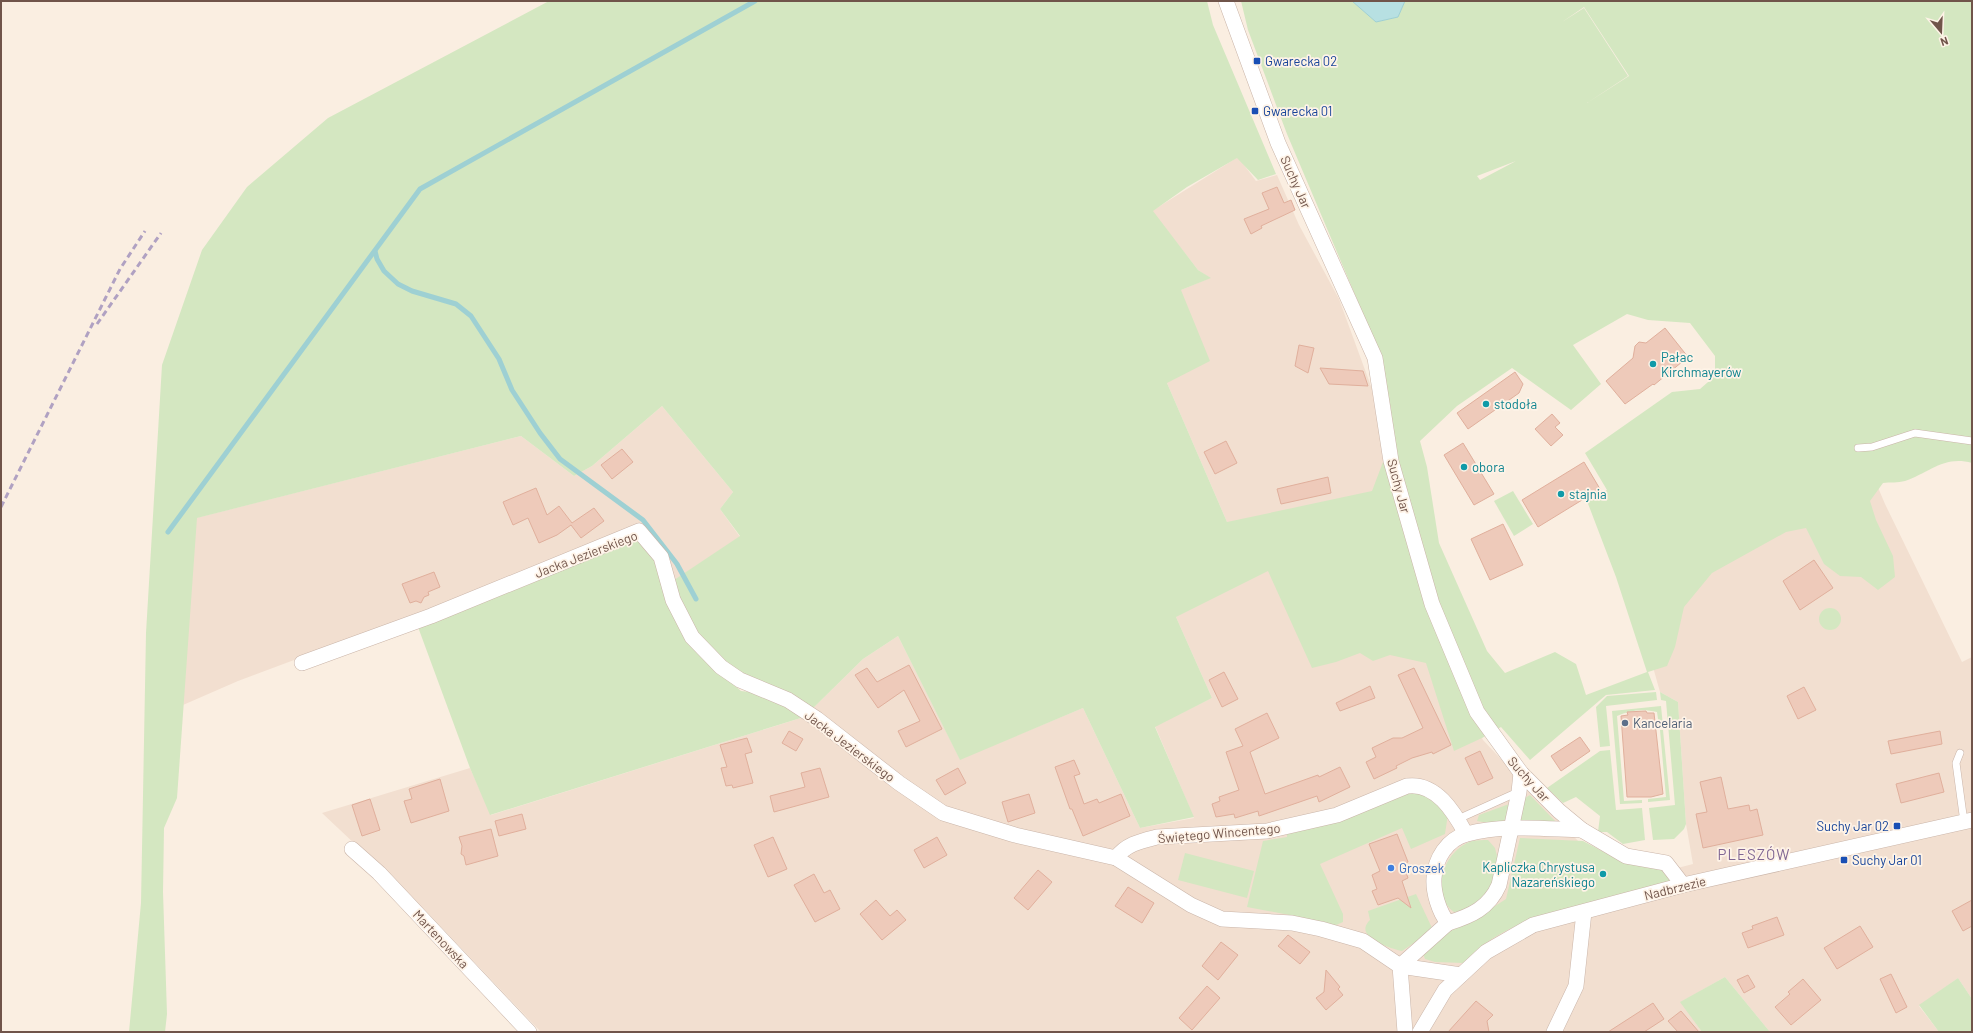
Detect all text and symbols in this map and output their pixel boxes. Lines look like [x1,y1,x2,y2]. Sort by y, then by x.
north arrow [1921,12,1961,52]
text: N [1939,35,1950,49]
place label: Gwarecka 02 [1265,53,1337,69]
marker: Gwarecka 02 [1252,56,1262,66]
place label: Gwarecka 01 [1263,103,1332,119]
marker: Gwarecka 01 [1250,106,1260,116]
street label: Suchy Jar [1277,153,1315,211]
place label: Pałac Kirchmayerów [1661,349,1741,380]
marker: Pałac Kirchmayerów [1648,359,1658,369]
place label: stodoła [1494,396,1537,412]
marker: stodoła [1481,399,1491,409]
street label: Suchy Jar [1384,457,1414,515]
place label: obora [1472,459,1505,475]
marker: obora [1459,462,1469,472]
place label: stajnia [1569,486,1607,502]
marker: stajnia [1556,489,1566,499]
street label: Jacka Jezierskiego [532,527,640,581]
street label: Jacka Jezierskiego [802,707,898,785]
place label: Kancelaria [1633,715,1692,731]
marker: Kancelaria [1620,718,1630,728]
street label: Suchy Jar [1504,753,1554,805]
place label: Suchy Jar 02 [1816,818,1889,834]
street label: Świętego Wincentego [1157,820,1281,846]
marker: Suchy Jar 02 [1892,821,1902,831]
district label: PLESZÓW [1718,845,1790,863]
place label: Suchy Jar 01 [1852,852,1922,868]
marker: Suchy Jar 01 [1839,855,1849,865]
place label: Kapliczka Chrystusa Nazareńskiego [1482,859,1595,890]
place label: Groszek [1399,860,1445,876]
marker: Groszek [1386,863,1396,873]
marker: Kapliczka Chrystusa Nazareńskiego [1598,869,1608,879]
street label: Nadbrzezie [1642,873,1708,903]
street label: Martenowska [410,906,472,972]

